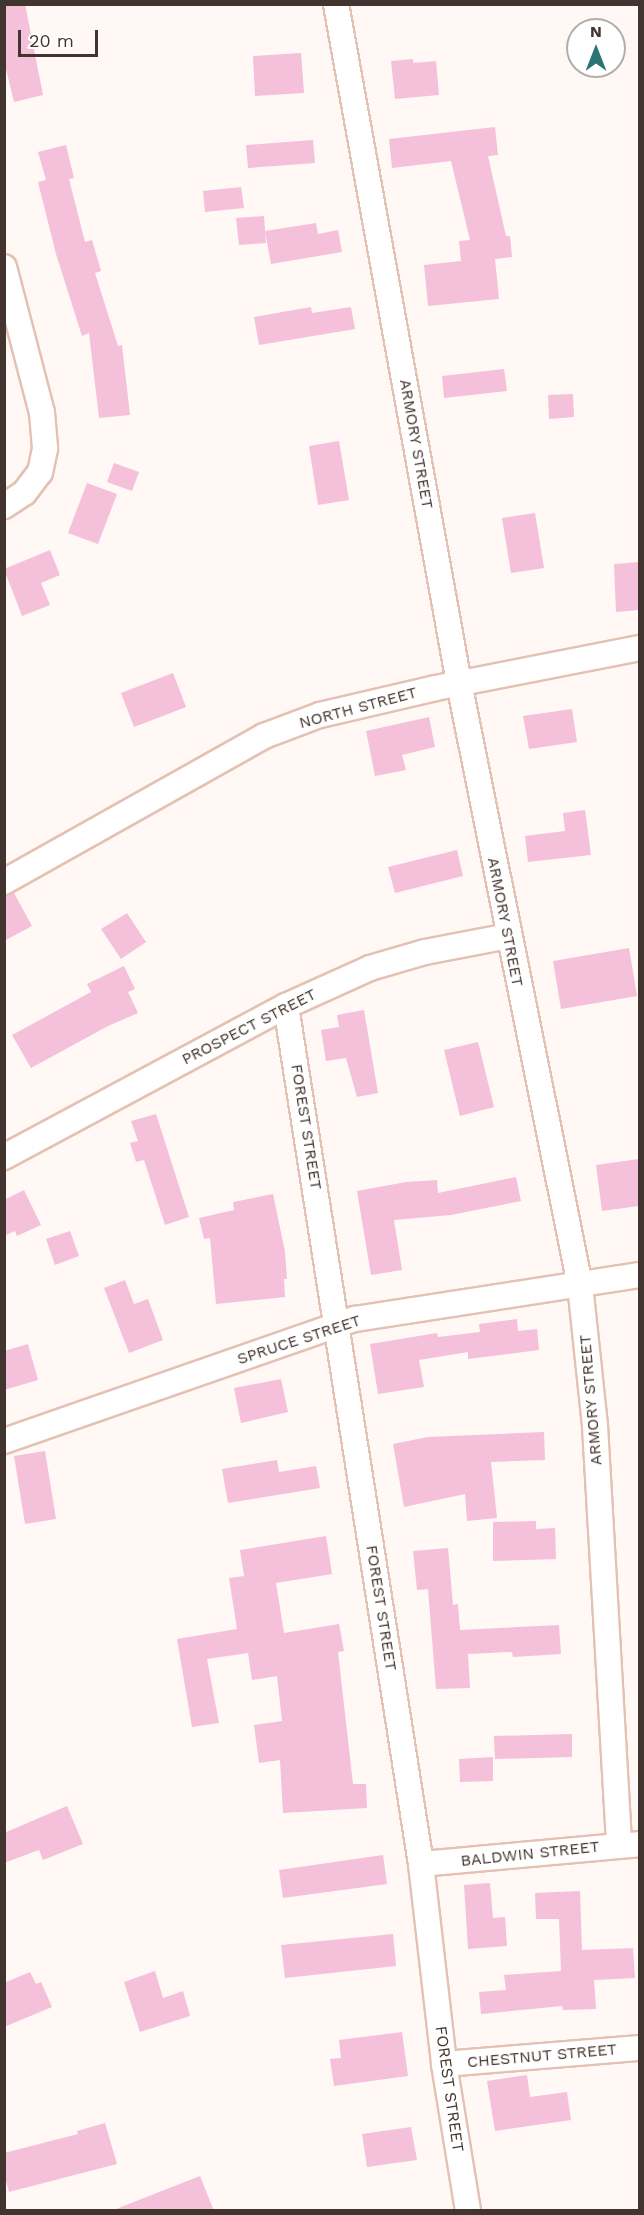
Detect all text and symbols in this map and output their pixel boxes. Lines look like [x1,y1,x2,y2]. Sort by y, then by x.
scale bar [21,18,100,56]
north arrow [566,18,626,78]
text: N [590,22,602,41]
text: 20 m [29,30,74,51]
street label: ARMORY STREET [395,377,437,511]
street label: NORTH STREET [297,683,419,733]
street label: ARMORY STREET [483,855,527,989]
street label: PROSPECT STREET [178,985,320,1069]
street label: FOREST STREET [287,1063,325,1191]
street label: SPRUCE STREET [235,1311,363,1369]
street label: ARMORY STREET [576,1333,606,1467]
street label: FOREST STREET [362,1544,400,1672]
street label: BALDWIN STREET [460,1837,600,1871]
street label: FOREST STREET [431,2025,467,2153]
street label: CHESTNUT STREET [466,2040,618,2072]

